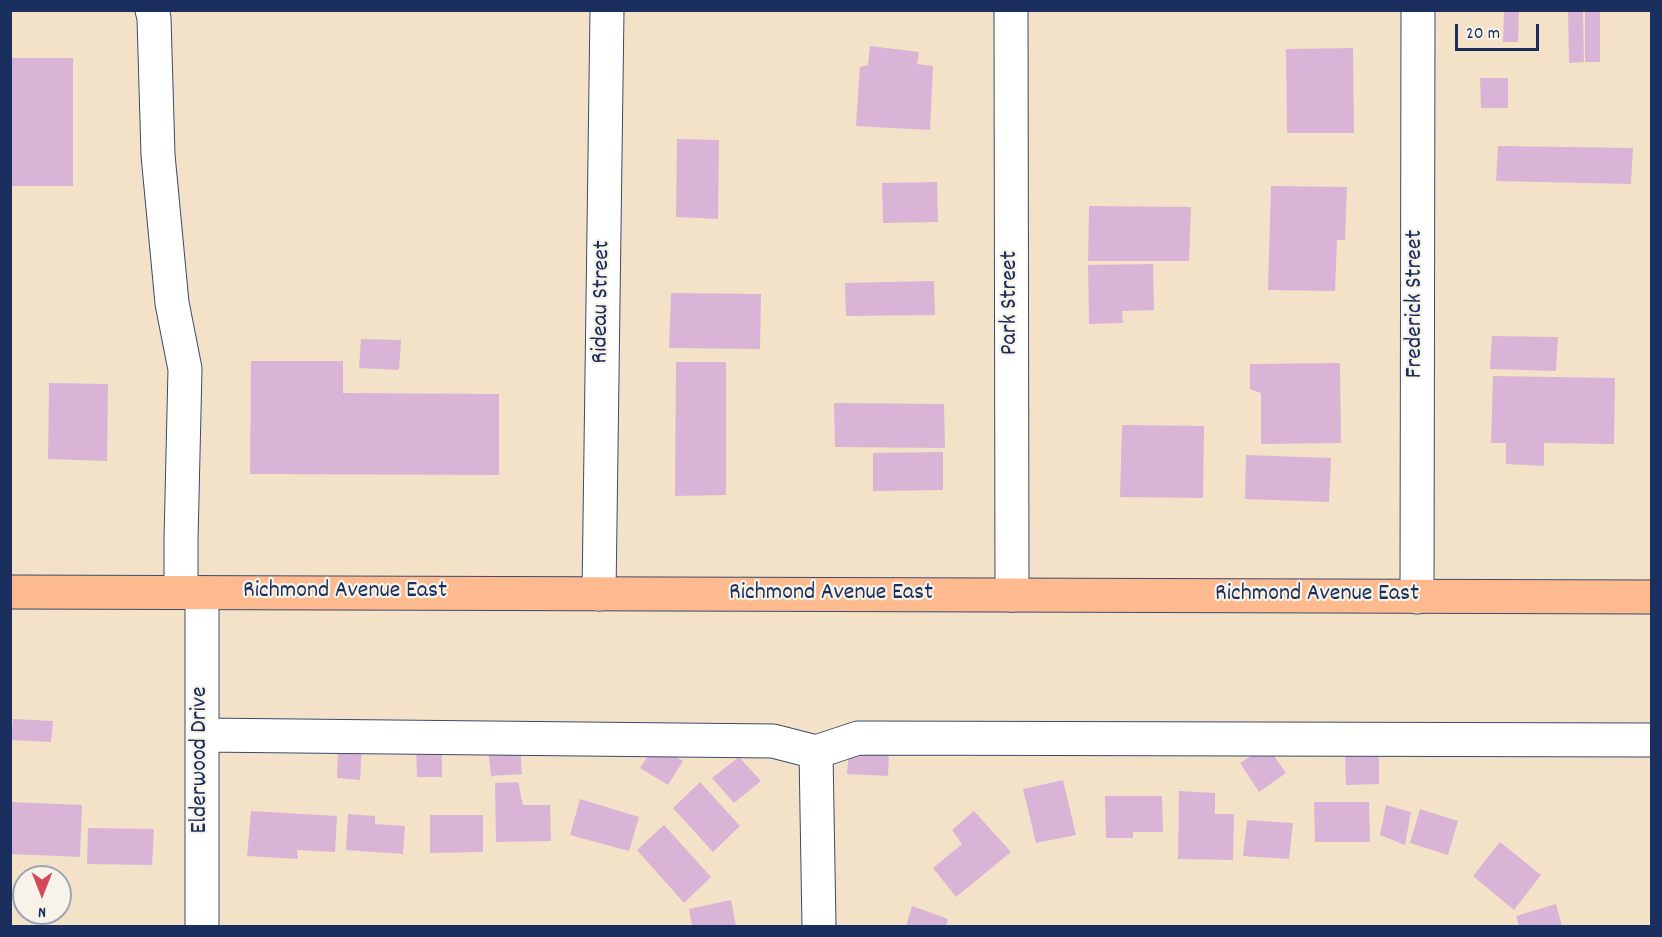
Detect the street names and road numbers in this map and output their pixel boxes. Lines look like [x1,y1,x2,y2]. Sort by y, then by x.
street label: Frederick Street [1403,230,1431,378]
street label: Rideau Street [588,240,618,364]
street label: Park Street [998,251,1026,355]
street label: Richmond Avenue East [243,579,447,607]
street label: Richmond Avenue East [729,581,933,609]
street label: Richmond Avenue East [1215,582,1419,610]
street label: Elderwood Drive [188,686,216,834]

